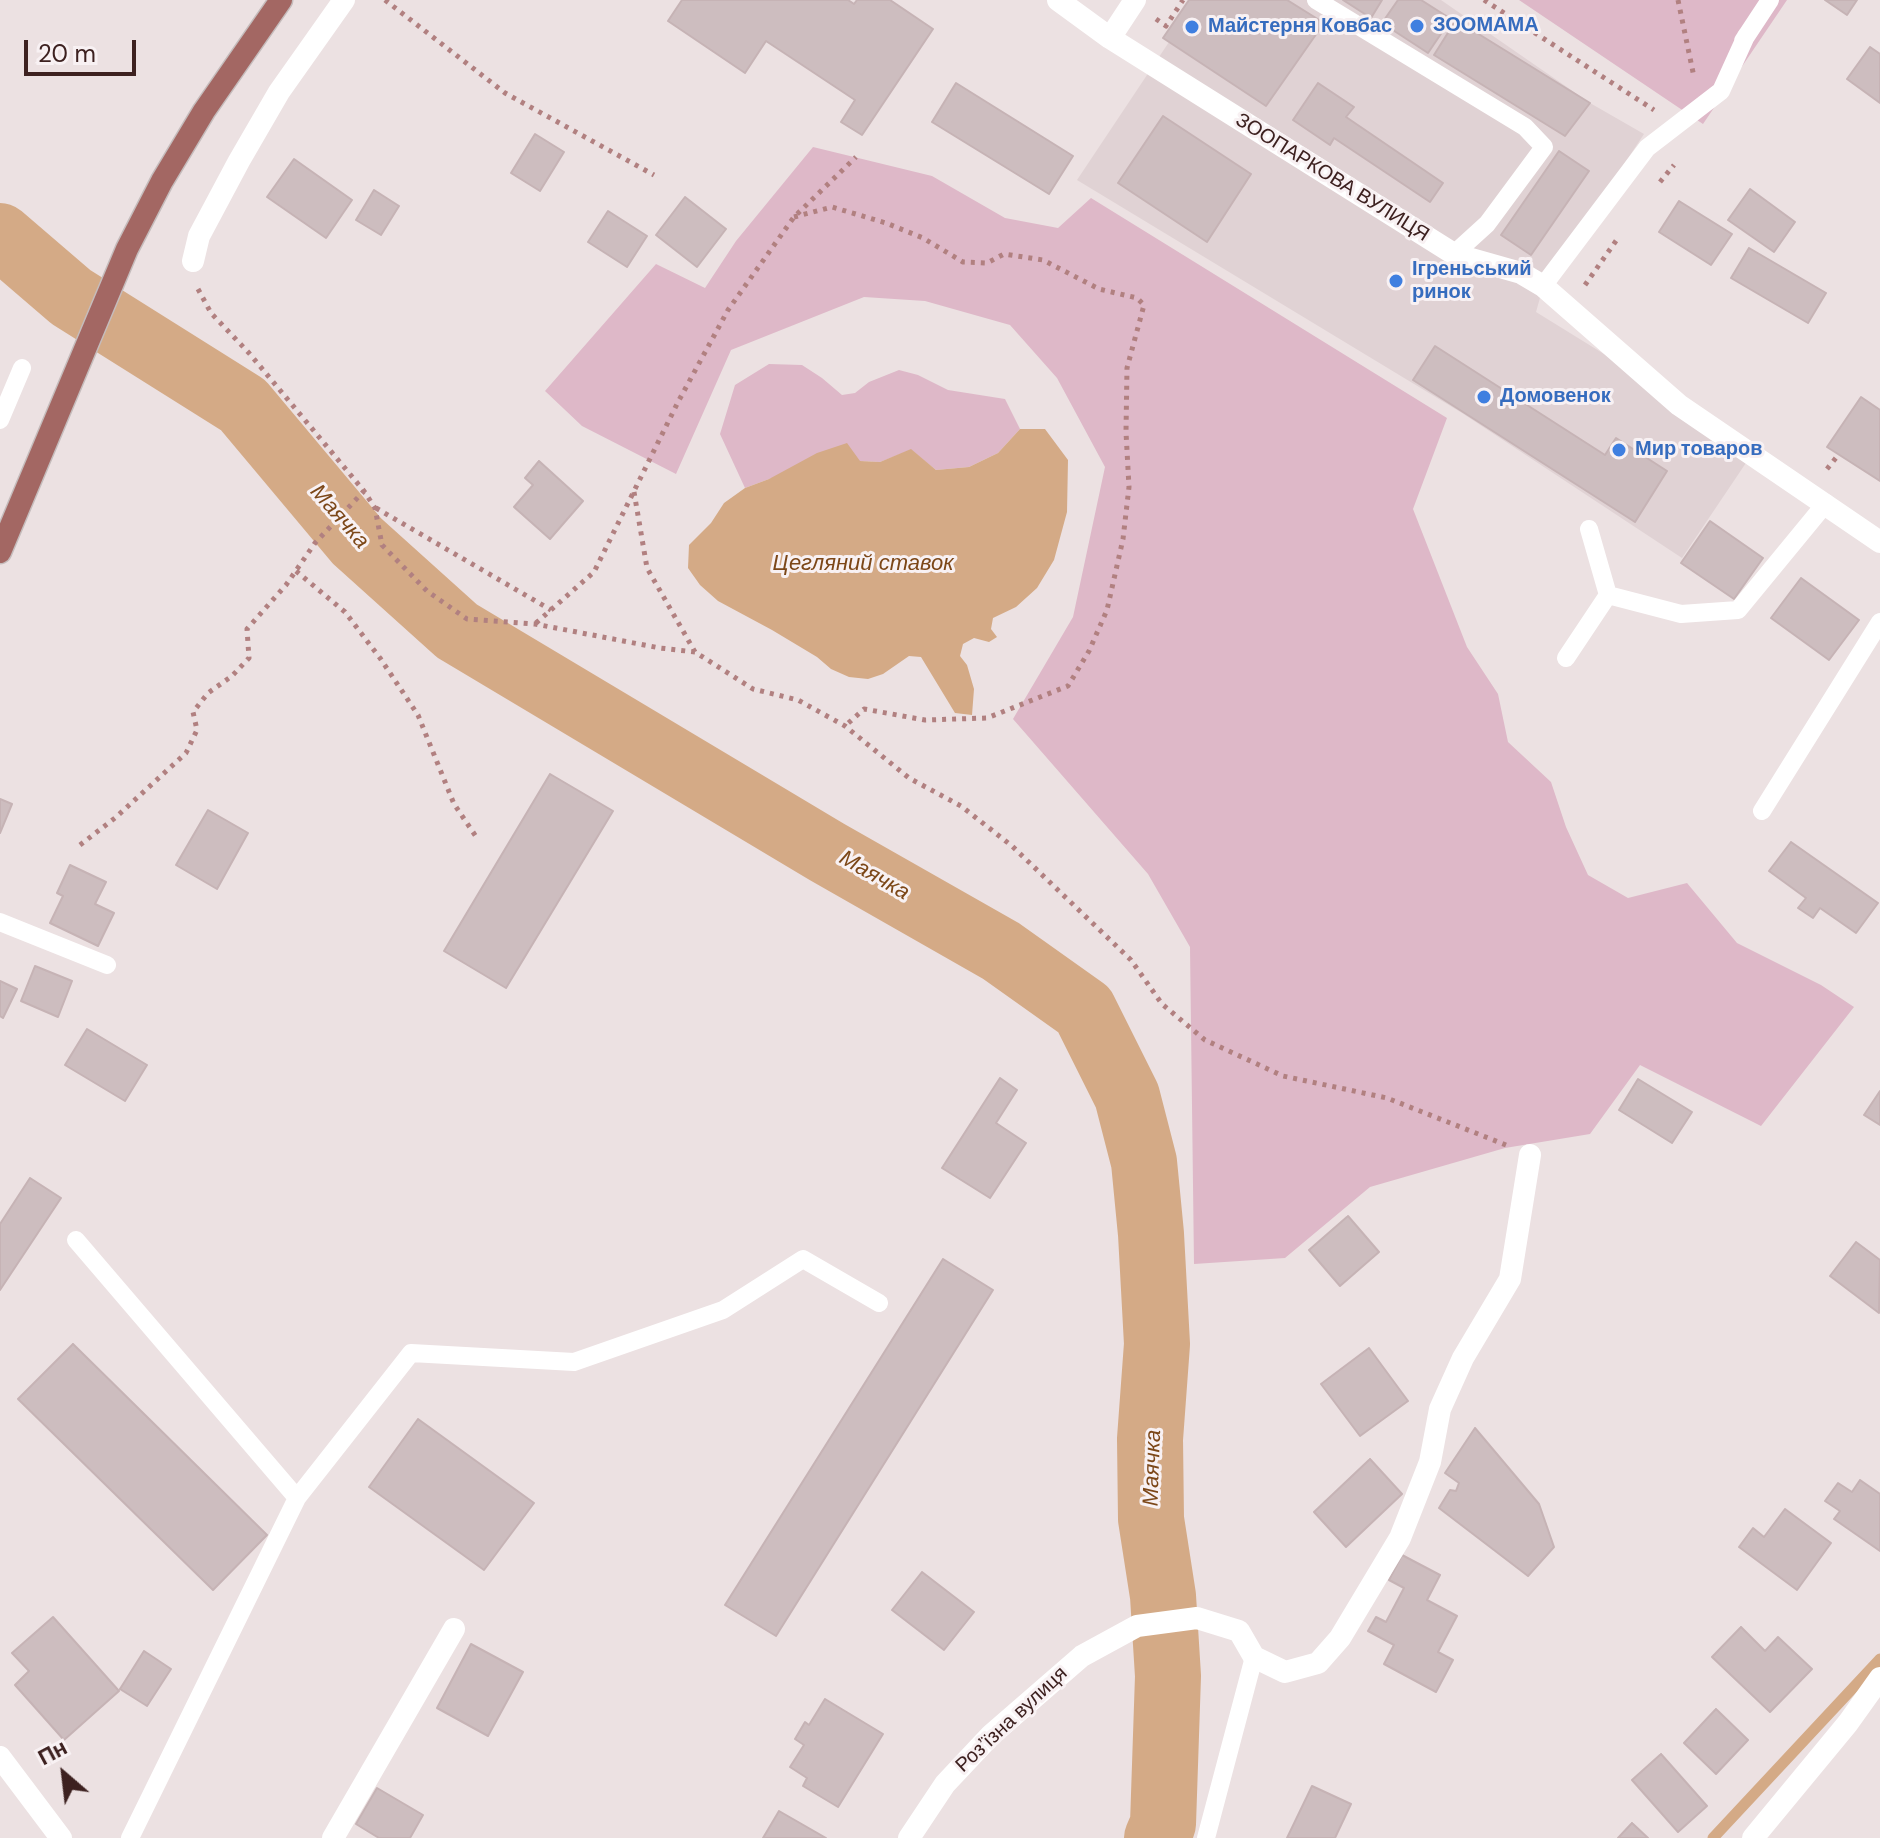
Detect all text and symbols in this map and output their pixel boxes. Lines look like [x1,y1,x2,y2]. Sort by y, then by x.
place label: ЗООМАМА [1433,14,1539,38]
place label: Майстерня Ковбас [1208,15,1392,39]
marker: ЗООМАМА [1408,17,1426,35]
marker: Майстерня Ковбас [1183,18,1201,36]
scale bar [28,24,140,74]
text: 20 m [38,38,96,69]
street label: ЗООПАРКОВА ВУЛИЦЯ [1231,109,1433,247]
place label: Ігреньський ринок [1412,258,1532,305]
marker: Ігреньський ринок [1387,272,1405,290]
place label: Домовенок [1500,385,1611,409]
marker: Домовенок [1475,388,1493,406]
place label: Мир товаров [1635,438,1763,462]
marker: Мир товаров [1610,441,1628,459]
water label: Маячка [304,479,374,555]
water label: Цегляний ставок [772,551,954,577]
water label: Маячка [834,845,914,907]
water label: Маячка [1138,1429,1168,1507]
street label: Розʼїзна вулиця [951,1662,1073,1778]
text: Пн [33,1733,72,1772]
north arrow [24,1734,104,1814]

